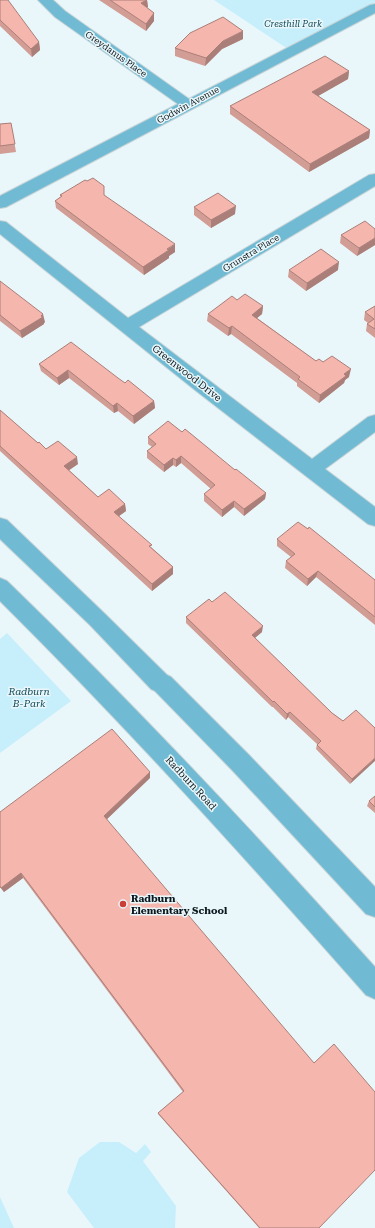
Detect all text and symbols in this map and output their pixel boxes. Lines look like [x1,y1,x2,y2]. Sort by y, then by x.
park label: Cresthill Park [264,19,322,29]
street label: Greydanus Place [83,29,149,79]
street label: Godwin Avenue [155,84,221,126]
street label: Grunstra Place [221,232,281,274]
street label: Greenwood Drive [150,343,224,404]
park label: Radburn B-Park [7,686,50,709]
street label: Radburn Road [163,754,219,812]
place label: Radburn Elementary School [131,893,228,916]
marker: Radburn Elementary School [118,899,128,909]

